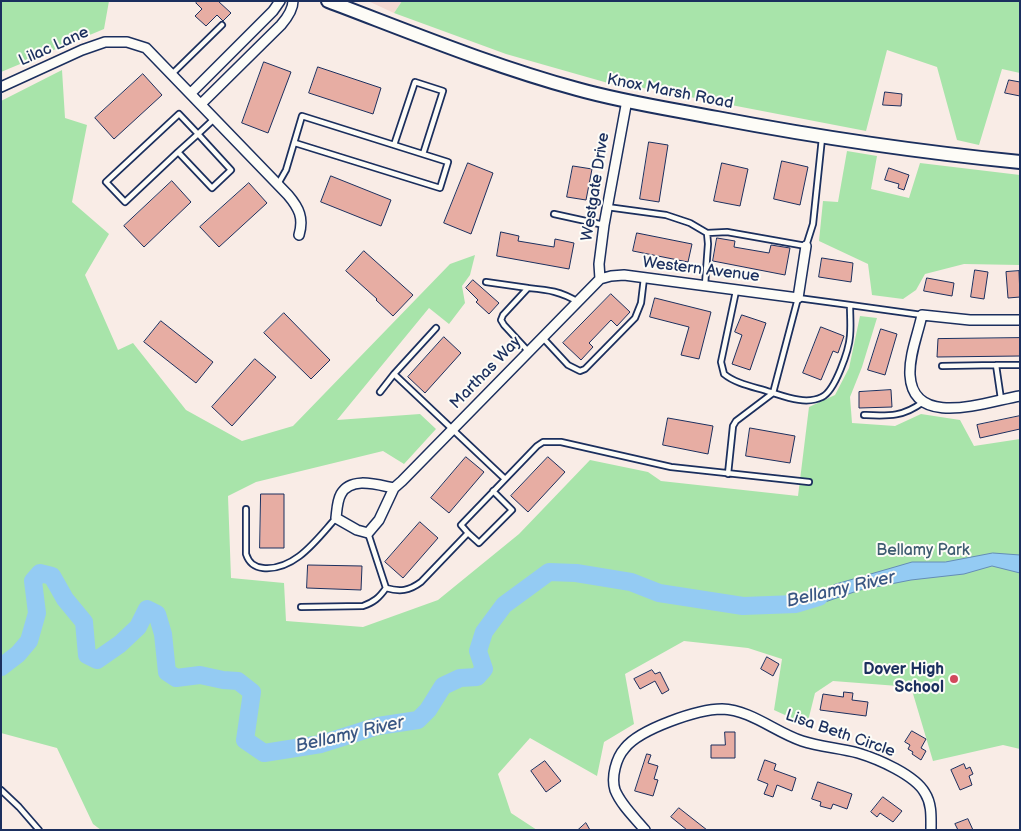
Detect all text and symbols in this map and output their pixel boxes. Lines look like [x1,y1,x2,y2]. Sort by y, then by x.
street label: Lilac Lane [16,23,92,71]
street label: Knox Marsh Road [605,70,735,114]
street label: Westgate Drive [578,131,614,243]
street label: Western Avenue [641,253,761,287]
street label: Marthas Way [447,333,525,413]
park label: Bellamy Park [876,541,970,561]
water label: Bellamy River [785,567,897,613]
place label: Dover High School [863,660,944,698]
marker: Dover High School [948,673,960,685]
street label: Lisa Beth Circle [783,706,897,762]
water label: Bellamy River [294,712,406,758]

